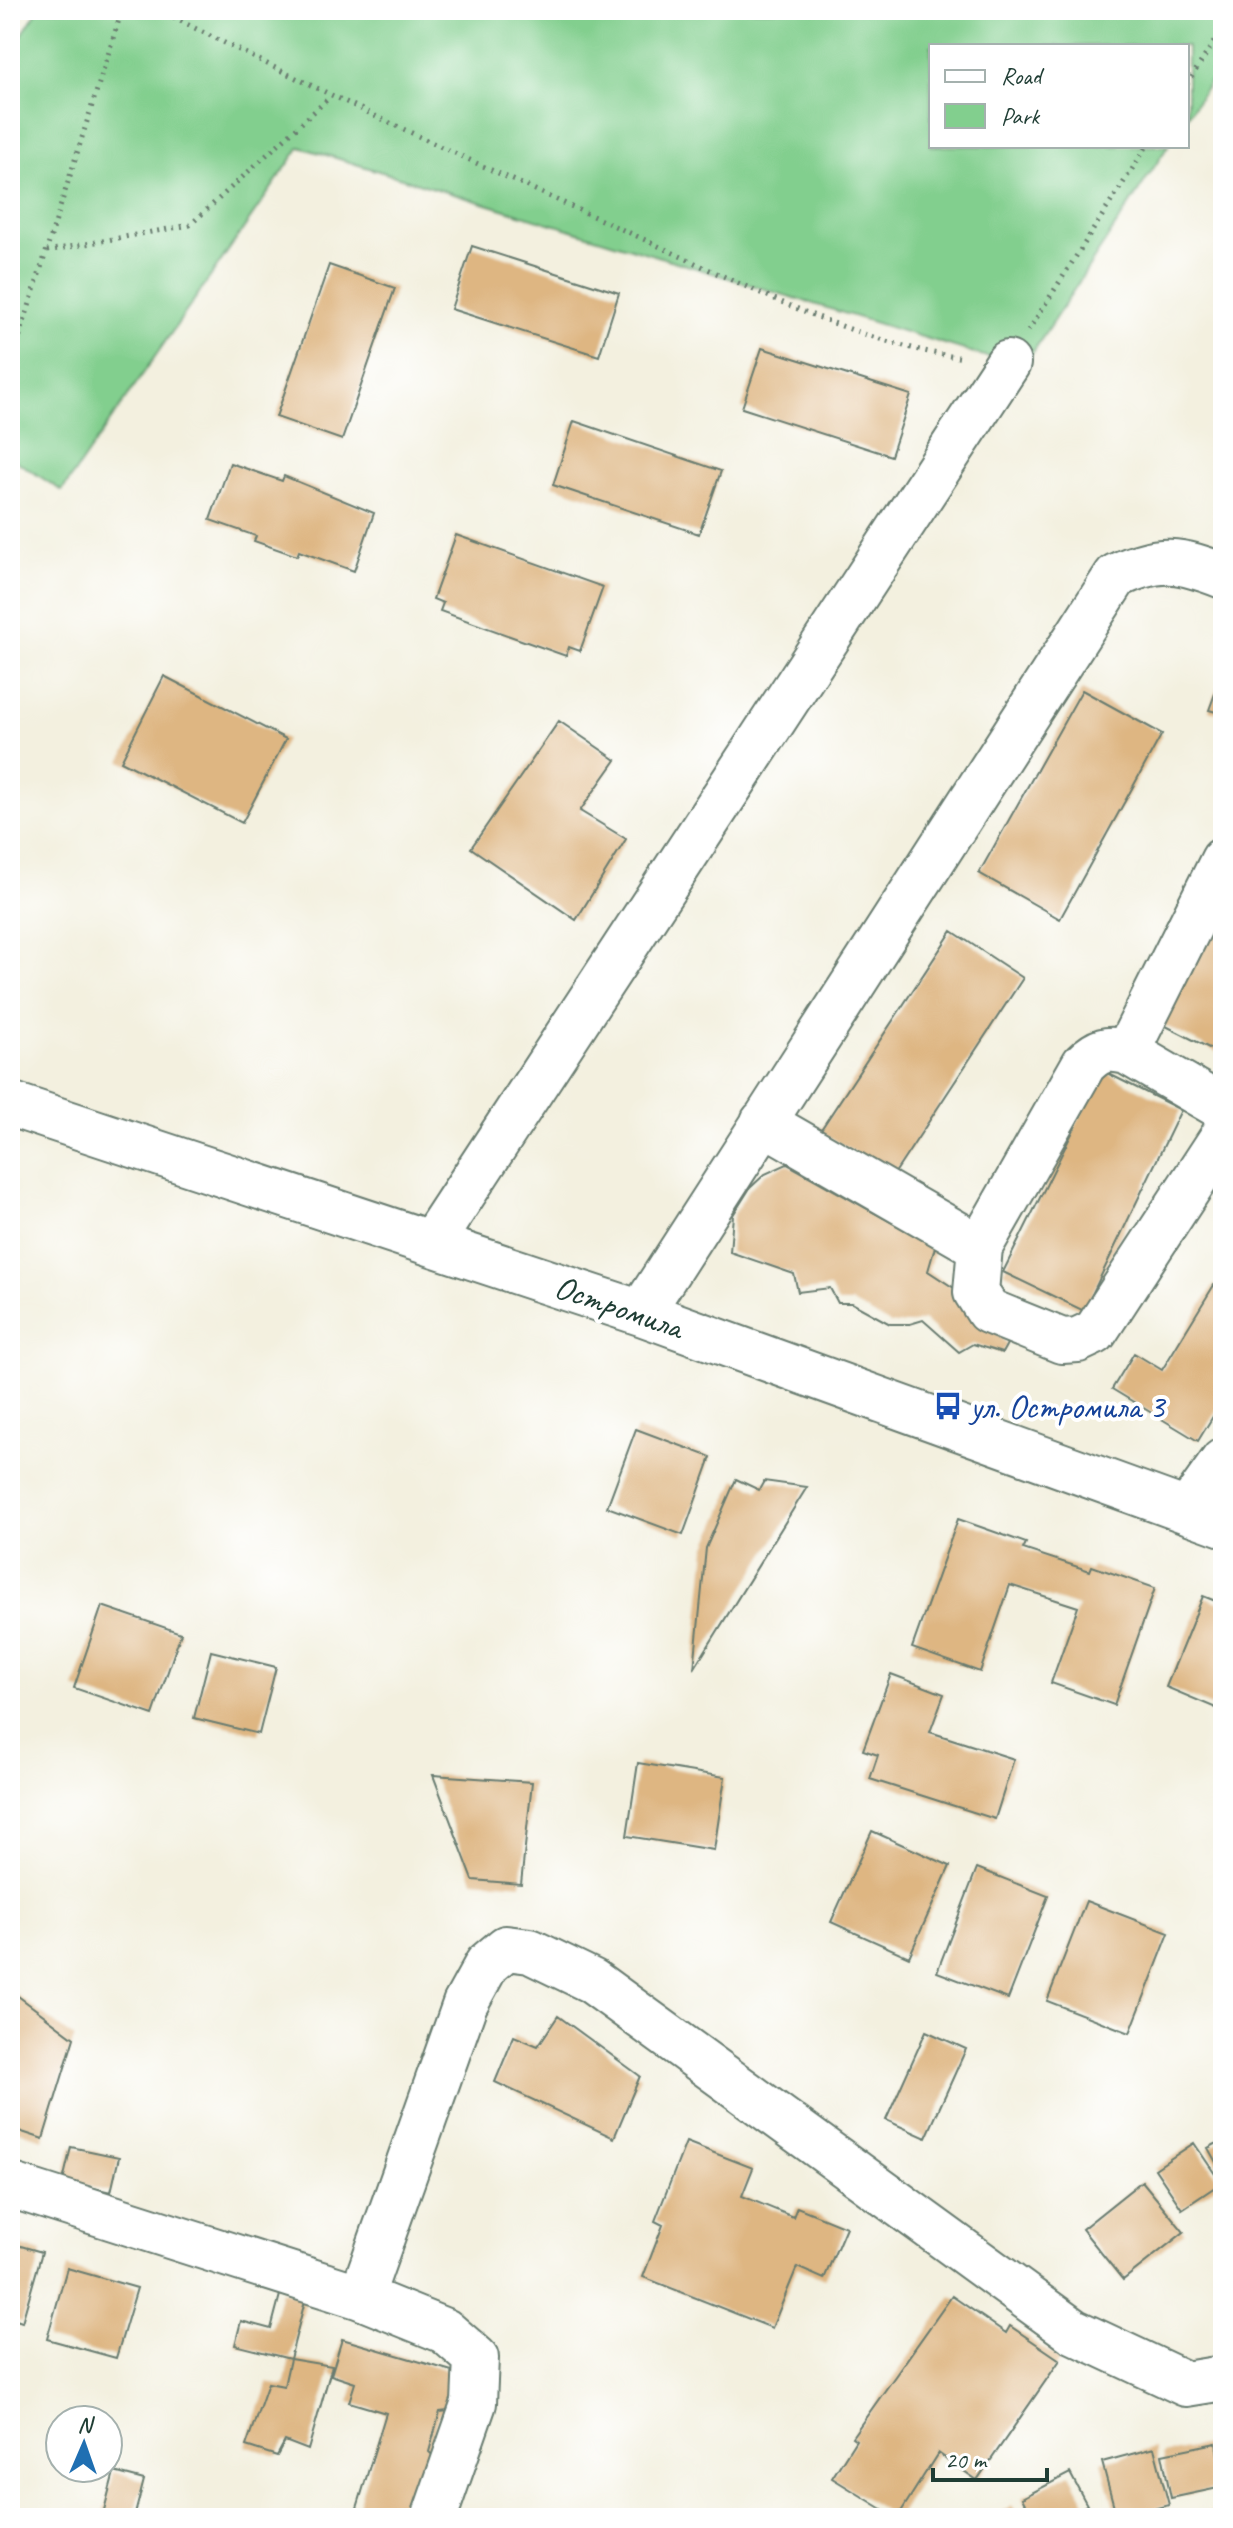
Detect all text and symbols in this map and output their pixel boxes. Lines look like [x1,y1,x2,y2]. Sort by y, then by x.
legend [929,44,1189,148]
text: Road [1001,61,1045,91]
text: Park [1001,101,1041,131]
street label: Остромила [549,1265,691,1349]
place label: ул. Остромила 3 [968,1385,1167,1428]
bus stop icon: ул. Остромила 3 [933,1391,963,1421]
north arrow [44,2404,124,2484]
text: N [77,2411,95,2439]
scale bar [933,2432,1047,2482]
text: 20 m [945,2445,988,2475]

